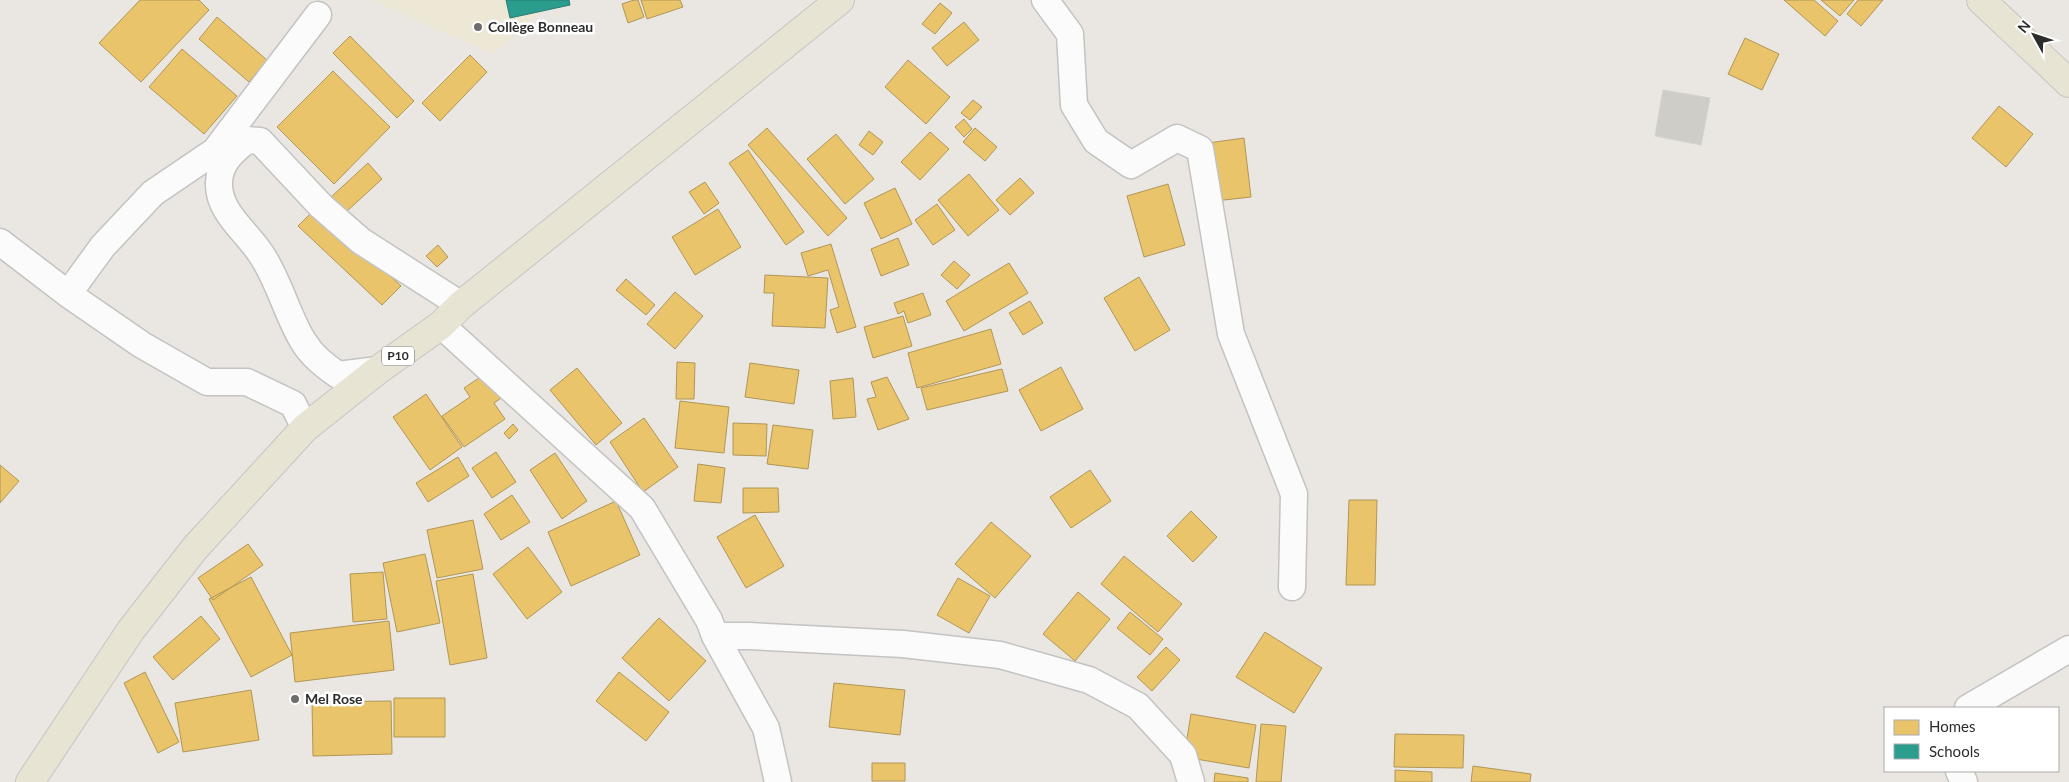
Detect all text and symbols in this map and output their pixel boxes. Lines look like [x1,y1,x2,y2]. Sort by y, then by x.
north arrow [2009,10,2059,60]
text: N [2014,17,2034,36]
place label: Collège Bonneau [488,18,593,35]
marker: Collège Bonneau [472,21,484,33]
road number: P10 [382,346,414,366]
place label: Mel Rose [305,690,363,707]
marker: Mel Rose [289,693,301,705]
legend [1884,707,2059,772]
text: Homes [1929,717,1975,735]
text: Schools [1929,742,1980,760]

